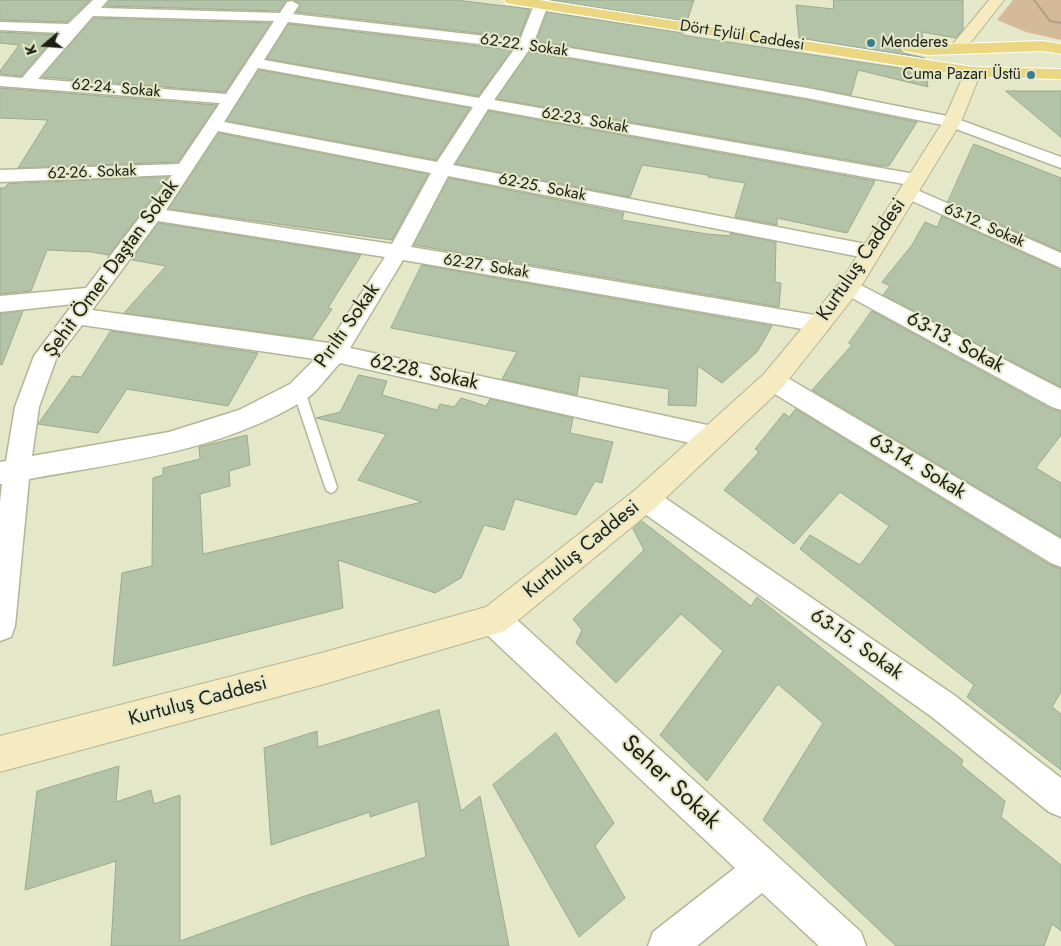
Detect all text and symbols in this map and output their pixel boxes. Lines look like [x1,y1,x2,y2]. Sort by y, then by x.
street label: Dört Eylül Caddesi [678,17,806,55]
north arrow [20,20,70,70]
street label: 62-22. Sokak [479,30,569,62]
place label: Menderes [881,33,948,53]
marker: Menderes [865,37,877,49]
text: K [20,42,42,57]
place label: Cuma Pazarı Üstü [902,65,1021,85]
marker: Cuma Pazarı Üstü [1025,69,1037,81]
street label: 62-24. Sokak [71,76,161,102]
street label: 62-23. Sokak [540,104,630,138]
street label: 62-26. Sokak [47,162,137,184]
street label: 62-25. Sokak [497,170,587,206]
street label: Şehit Ömer Daştan Sokak [40,176,184,362]
street label: Kurtuluş Caddesi [812,194,912,326]
street label: 63-12. Sokak [941,200,1027,252]
street label: 62-27. Sokak [442,251,530,283]
street label: Pırıltı Sokak [310,279,386,373]
street label: 63-13. Sokak [902,307,1008,379]
street label: 62-28. Sokak [368,350,480,396]
street label: 63-14. Sokak [864,429,970,505]
street label: Kurtuluş Caddesi [519,496,645,604]
street label: 63-15. Sokak [805,604,907,686]
street label: Kurtuluş Caddesi [126,672,270,732]
street label: Seher Sokak [615,730,725,836]

